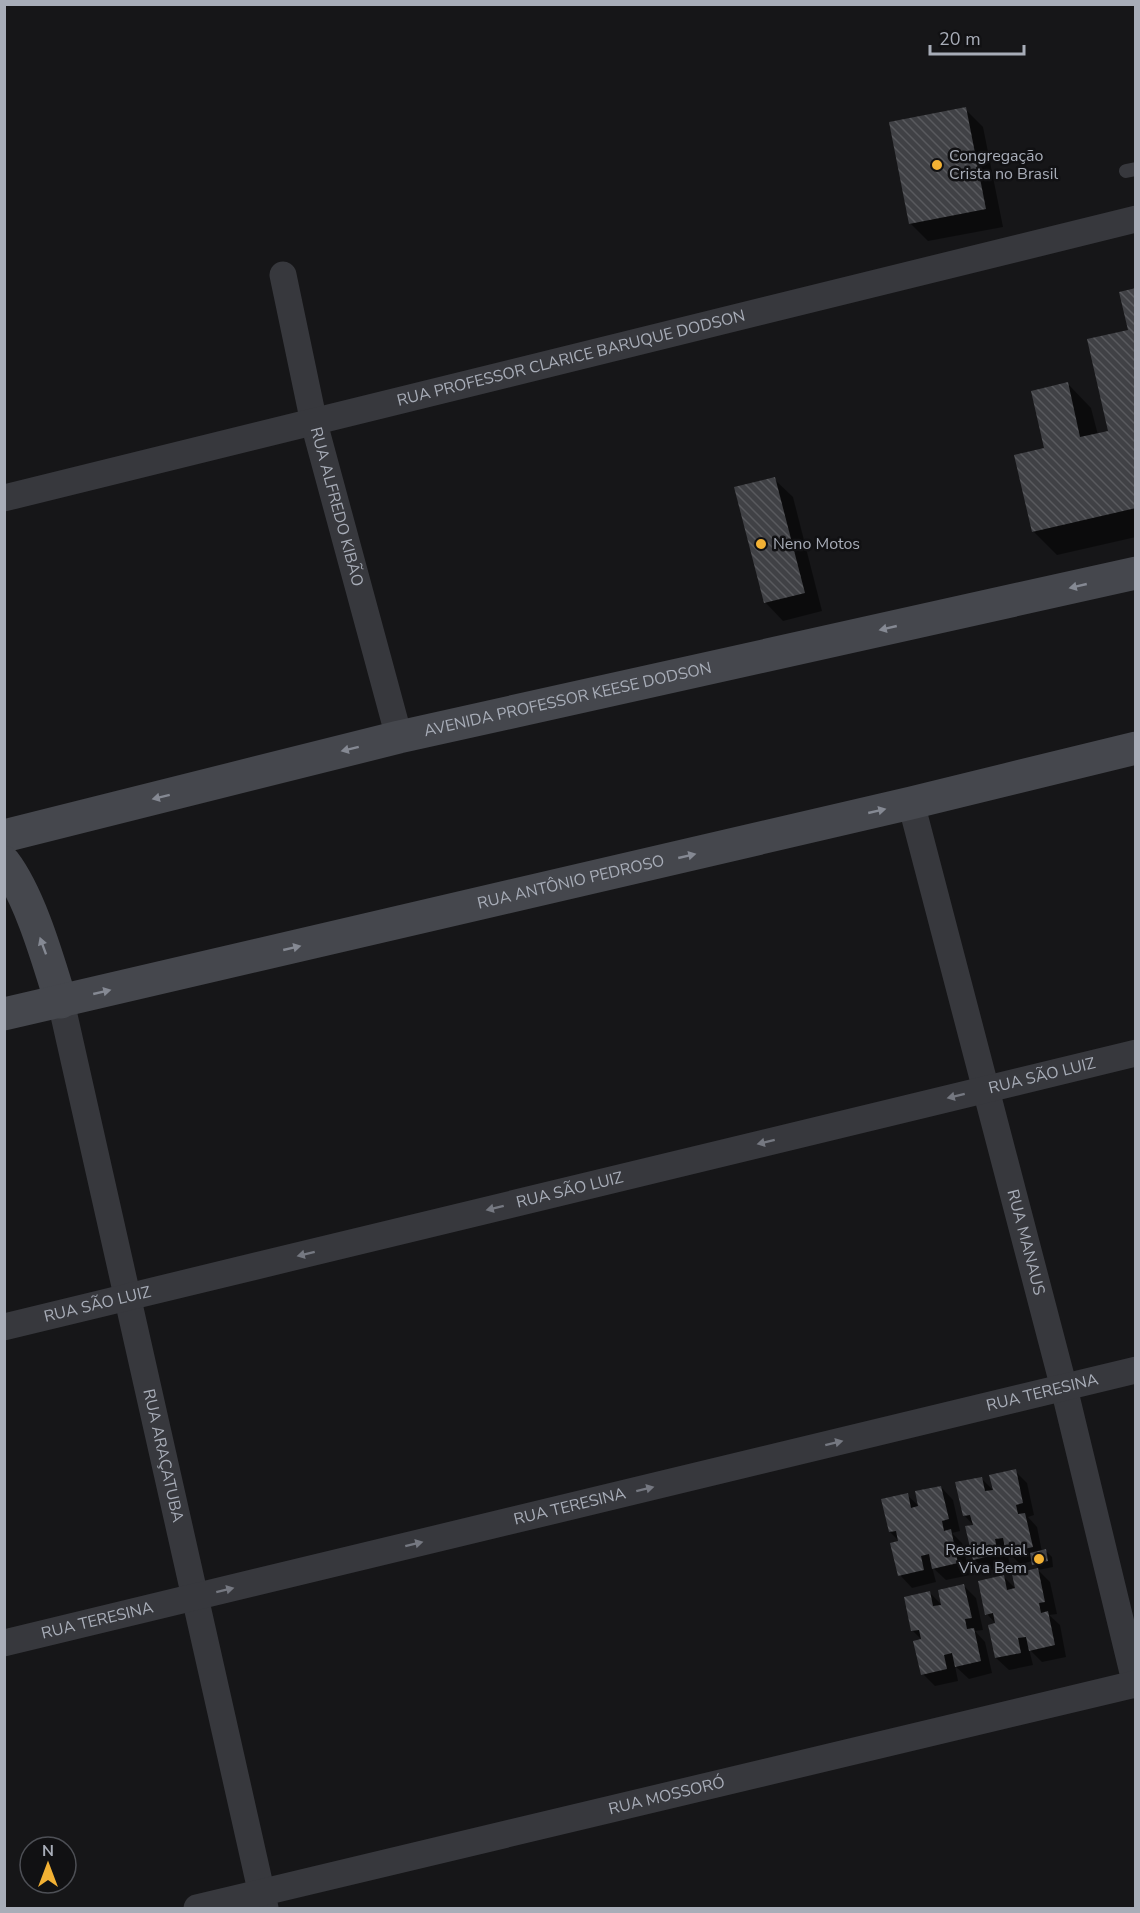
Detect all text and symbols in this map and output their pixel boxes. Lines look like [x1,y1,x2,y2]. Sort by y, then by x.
scale bar [930,18,1024,56]
text: 20 m [939,27,981,51]
place label: Congregação Crista no Brasil [949,145,1058,185]
marker: Congregação Crista no Brasil [930,158,944,172]
street label: RUA PROFESSOR CLARICE BARUQUE DODSON [395,305,747,412]
street label: RUA ALFREDO KIBÃO [305,425,369,589]
place label: Neno Motos [773,533,860,555]
marker: Neno Motos [754,537,768,551]
one-way arrow [1069,581,1088,591]
one-way arrow [878,624,897,633]
street label: AVENIDA PROFESSOR KEESE DODSON [422,657,714,742]
one-way arrow [340,745,359,755]
one-way arrow [151,793,169,802]
one-way arrow [867,806,886,816]
street label: RUA ANTÔNIO PEDROSO [475,850,667,915]
one-way arrow [678,850,696,860]
one-way arrow [37,937,47,955]
one-way arrow [283,942,302,952]
one-way arrow [93,987,112,996]
street label: RUA SÃO LUIZ [986,1052,1098,1099]
one-way arrow [947,1091,965,1101]
one-way arrow [757,1137,776,1147]
street label: RUA SÃO LUIZ [514,1166,626,1214]
street label: RUA MANAUS [1002,1187,1050,1298]
one-way arrow [486,1203,505,1213]
one-way arrow [297,1249,315,1259]
street label: RUA SÃO LUIZ [42,1281,154,1328]
street label: RUA TERESINA [984,1368,1101,1417]
street label: RUA ARAÇATUBA [137,1387,189,1525]
one-way arrow [825,1438,844,1447]
street label: RUA TERESINA [512,1482,628,1531]
one-way arrow [635,1483,654,1493]
one-way arrow [405,1539,423,1549]
place label: Residencial Viva Bem [945,1539,1027,1579]
marker: Residencial Viva Bem [1032,1552,1046,1566]
one-way arrow [215,1584,234,1594]
street label: RUA TERESINA [39,1596,156,1645]
street label: RUA MOSSORÓ [606,1771,727,1820]
north arrow [18,1835,78,1895]
text: N [42,1840,54,1862]

